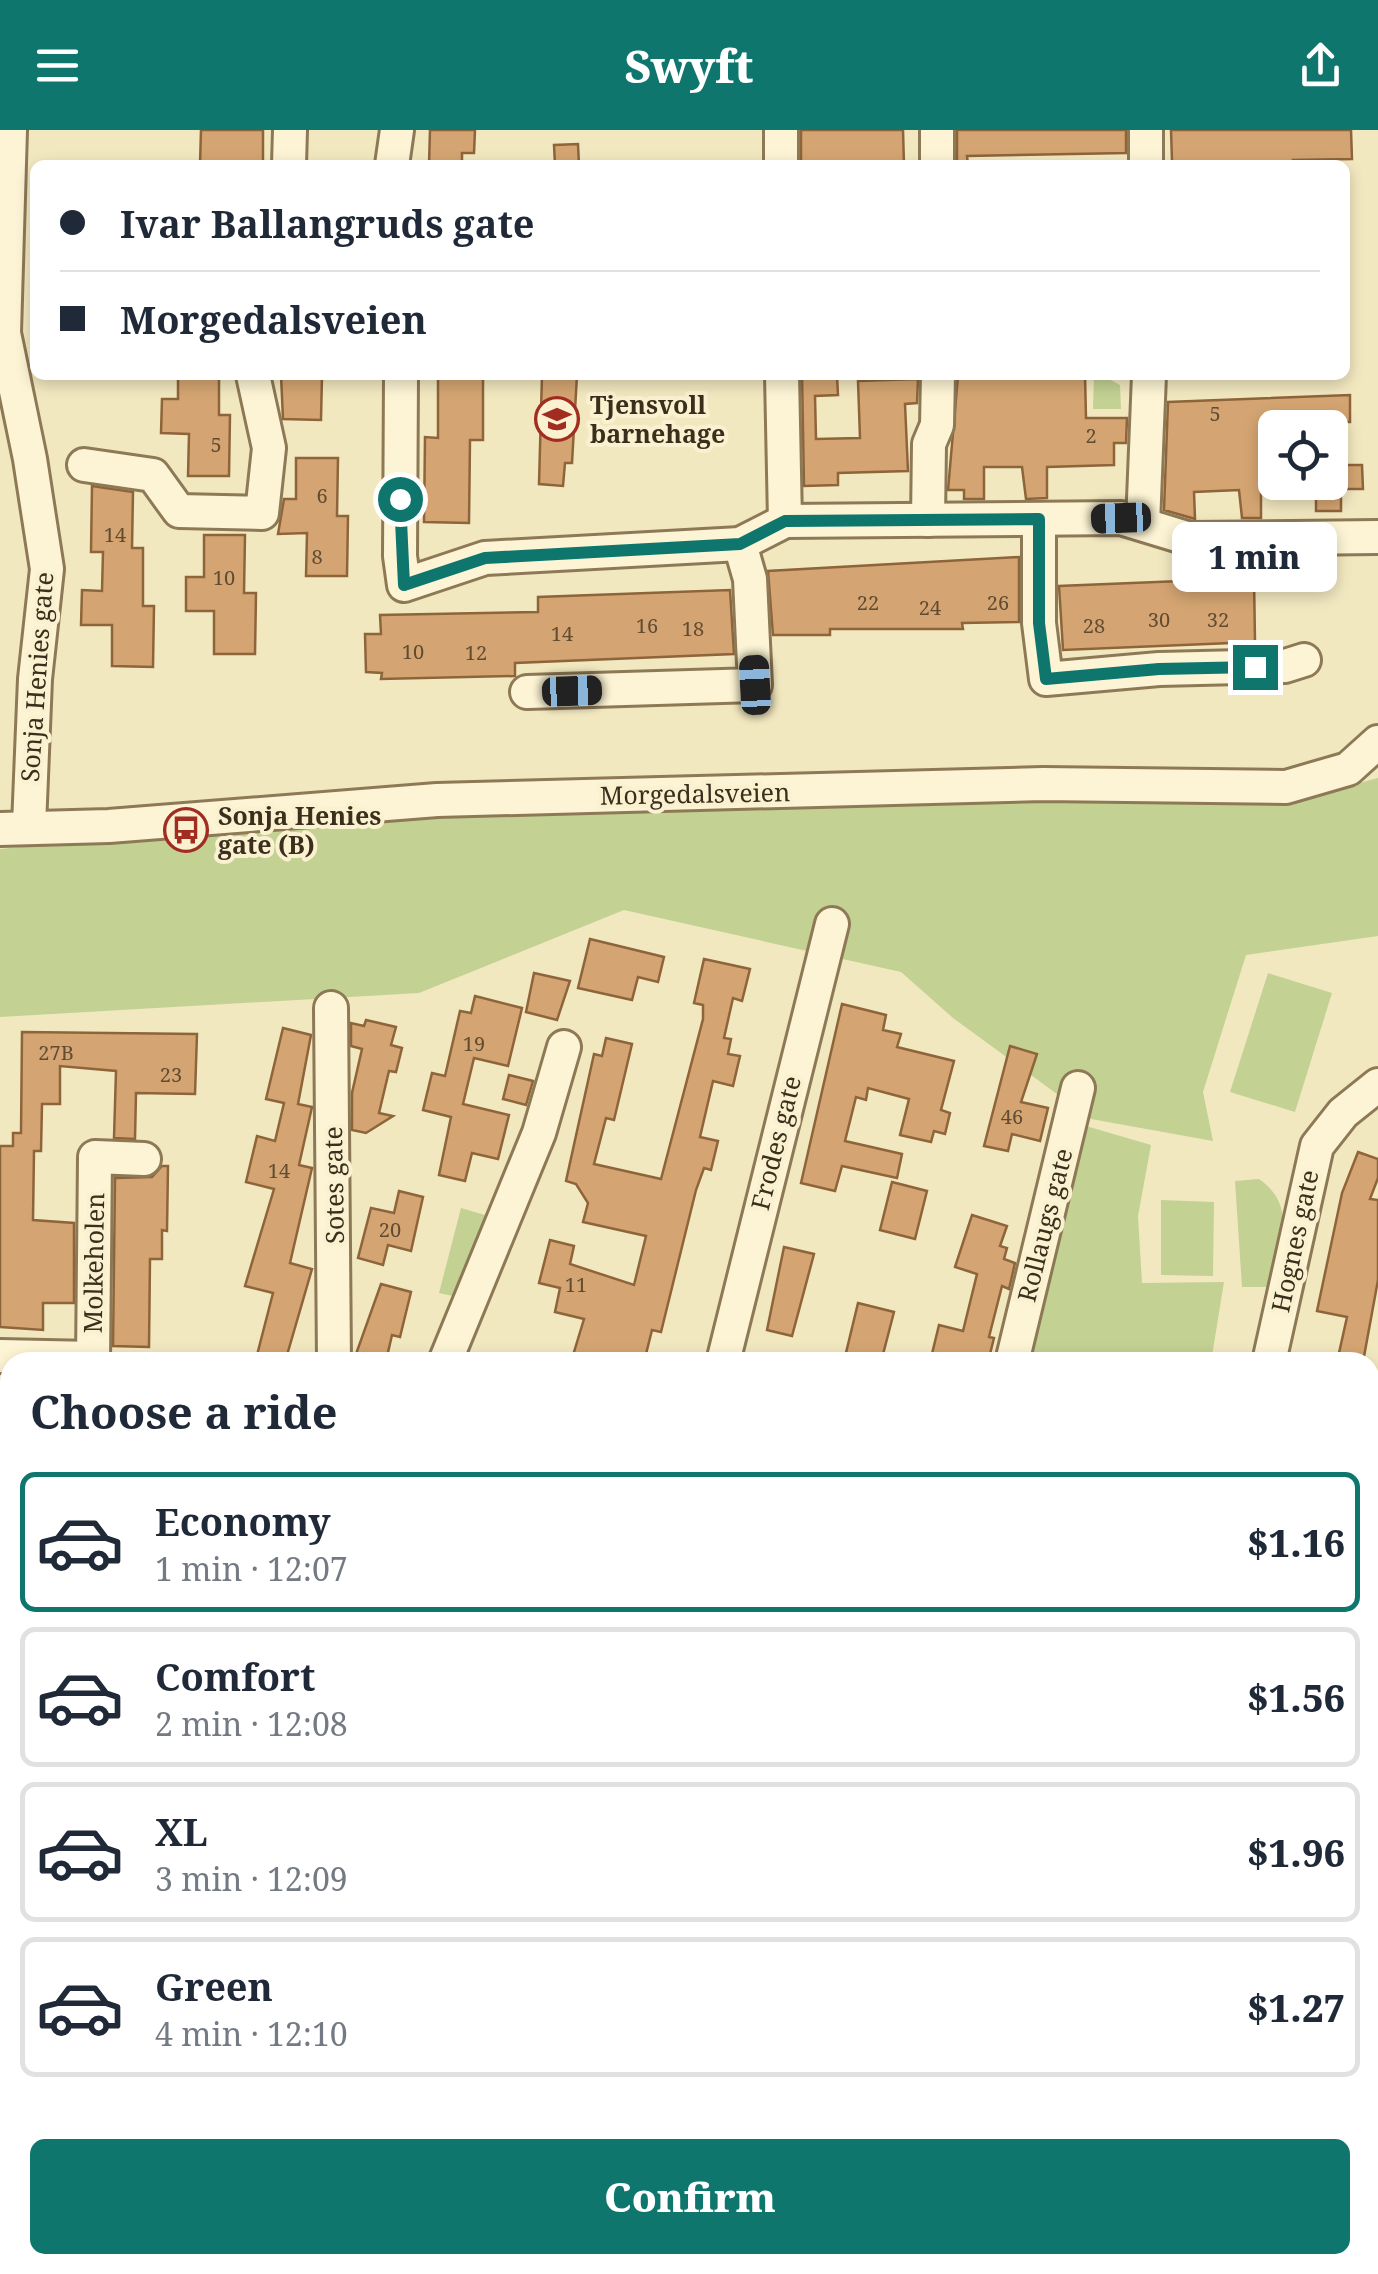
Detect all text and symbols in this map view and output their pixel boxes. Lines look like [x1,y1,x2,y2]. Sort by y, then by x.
text: Swyft [624,35,754,96]
icon: menu [30,38,85,93]
icon: share [1293,38,1348,93]
text: Ivar Ballangruds gate [120,197,535,249]
text: Morgedalsveien [120,293,427,345]
place label: Tjensvoll barnehage [590,387,725,450]
school or university icon: Tjensvoll barnehage [534,396,580,442]
house number: 5 [1209,400,1221,427]
map controls [1258,410,1348,500]
button: locate [1258,410,1348,500]
house number: 2 [1085,422,1097,449]
house number: 5 [210,431,222,458]
route start [378,477,423,522]
house number: 6 [316,482,328,509]
car [1090,502,1152,534]
house number: 14 [104,521,126,548]
callout: 1 min [1172,522,1338,592]
text: 1 min [1209,535,1300,578]
house number: 8 [311,543,323,570]
house number: 10 [213,564,235,591]
street label: Sonja Henies gate [12,571,60,783]
house number: 22 [857,589,879,616]
house number: 26 [987,589,1009,616]
house number: 24 [919,594,941,621]
house number: 30 [1148,606,1170,633]
house number: 32 [1207,606,1229,633]
house number: 16 [636,612,658,639]
house number: 28 [1083,612,1105,639]
house number: 18 [682,615,704,642]
house number: 14 [551,620,573,647]
house number: 10 [402,638,424,665]
house number: 12 [465,639,487,666]
route end [1233,645,1278,690]
car [738,654,772,716]
car [541,675,603,707]
street label: Morgedalsveien [600,774,790,812]
place label: Sonja Henies gate (B) [218,798,381,861]
bus stop icon: Sonja Henies gate (B) [163,807,209,853]
house number: 19 [463,1030,485,1057]
house number: 27B [38,1039,74,1066]
house number: 23 [160,1061,182,1088]
street label: Frodes gate [742,1072,808,1213]
house number: 46 [1001,1103,1023,1130]
street label: Sotes gate [315,1126,351,1244]
street label: Rollaugs gate [1009,1144,1080,1305]
house number: 14 [268,1157,290,1184]
street label: Hognes gate [1262,1166,1326,1315]
street label: Molkeholen [75,1192,111,1334]
house number: 20 [379,1216,401,1243]
house number: 11 [565,1271,587,1298]
text: Choose a ride [30,1381,338,1442]
text: Economy [155,1495,331,1547]
icon: car [35,1497,125,1587]
text: $1.16 [1247,1516,1345,1568]
text: 1 min · 12:07 [155,1547,348,1590]
text: Comfort [155,1650,315,1702]
icon: car [35,1652,125,1742]
text: $1.56 [1247,1671,1345,1723]
text: 2 min · 12:08 [155,1702,348,1745]
text: XL [155,1805,208,1857]
icon: car [35,1807,125,1897]
text: $1.96 [1247,1826,1345,1878]
text: 3 min · 12:09 [155,1857,348,1900]
text: Green [155,1960,273,2012]
icon: car [35,1962,125,2052]
text: $1.27 [1247,1981,1345,2033]
text: 4 min · 12:10 [155,2012,348,2055]
button: Confirm [30,2139,1350,2254]

